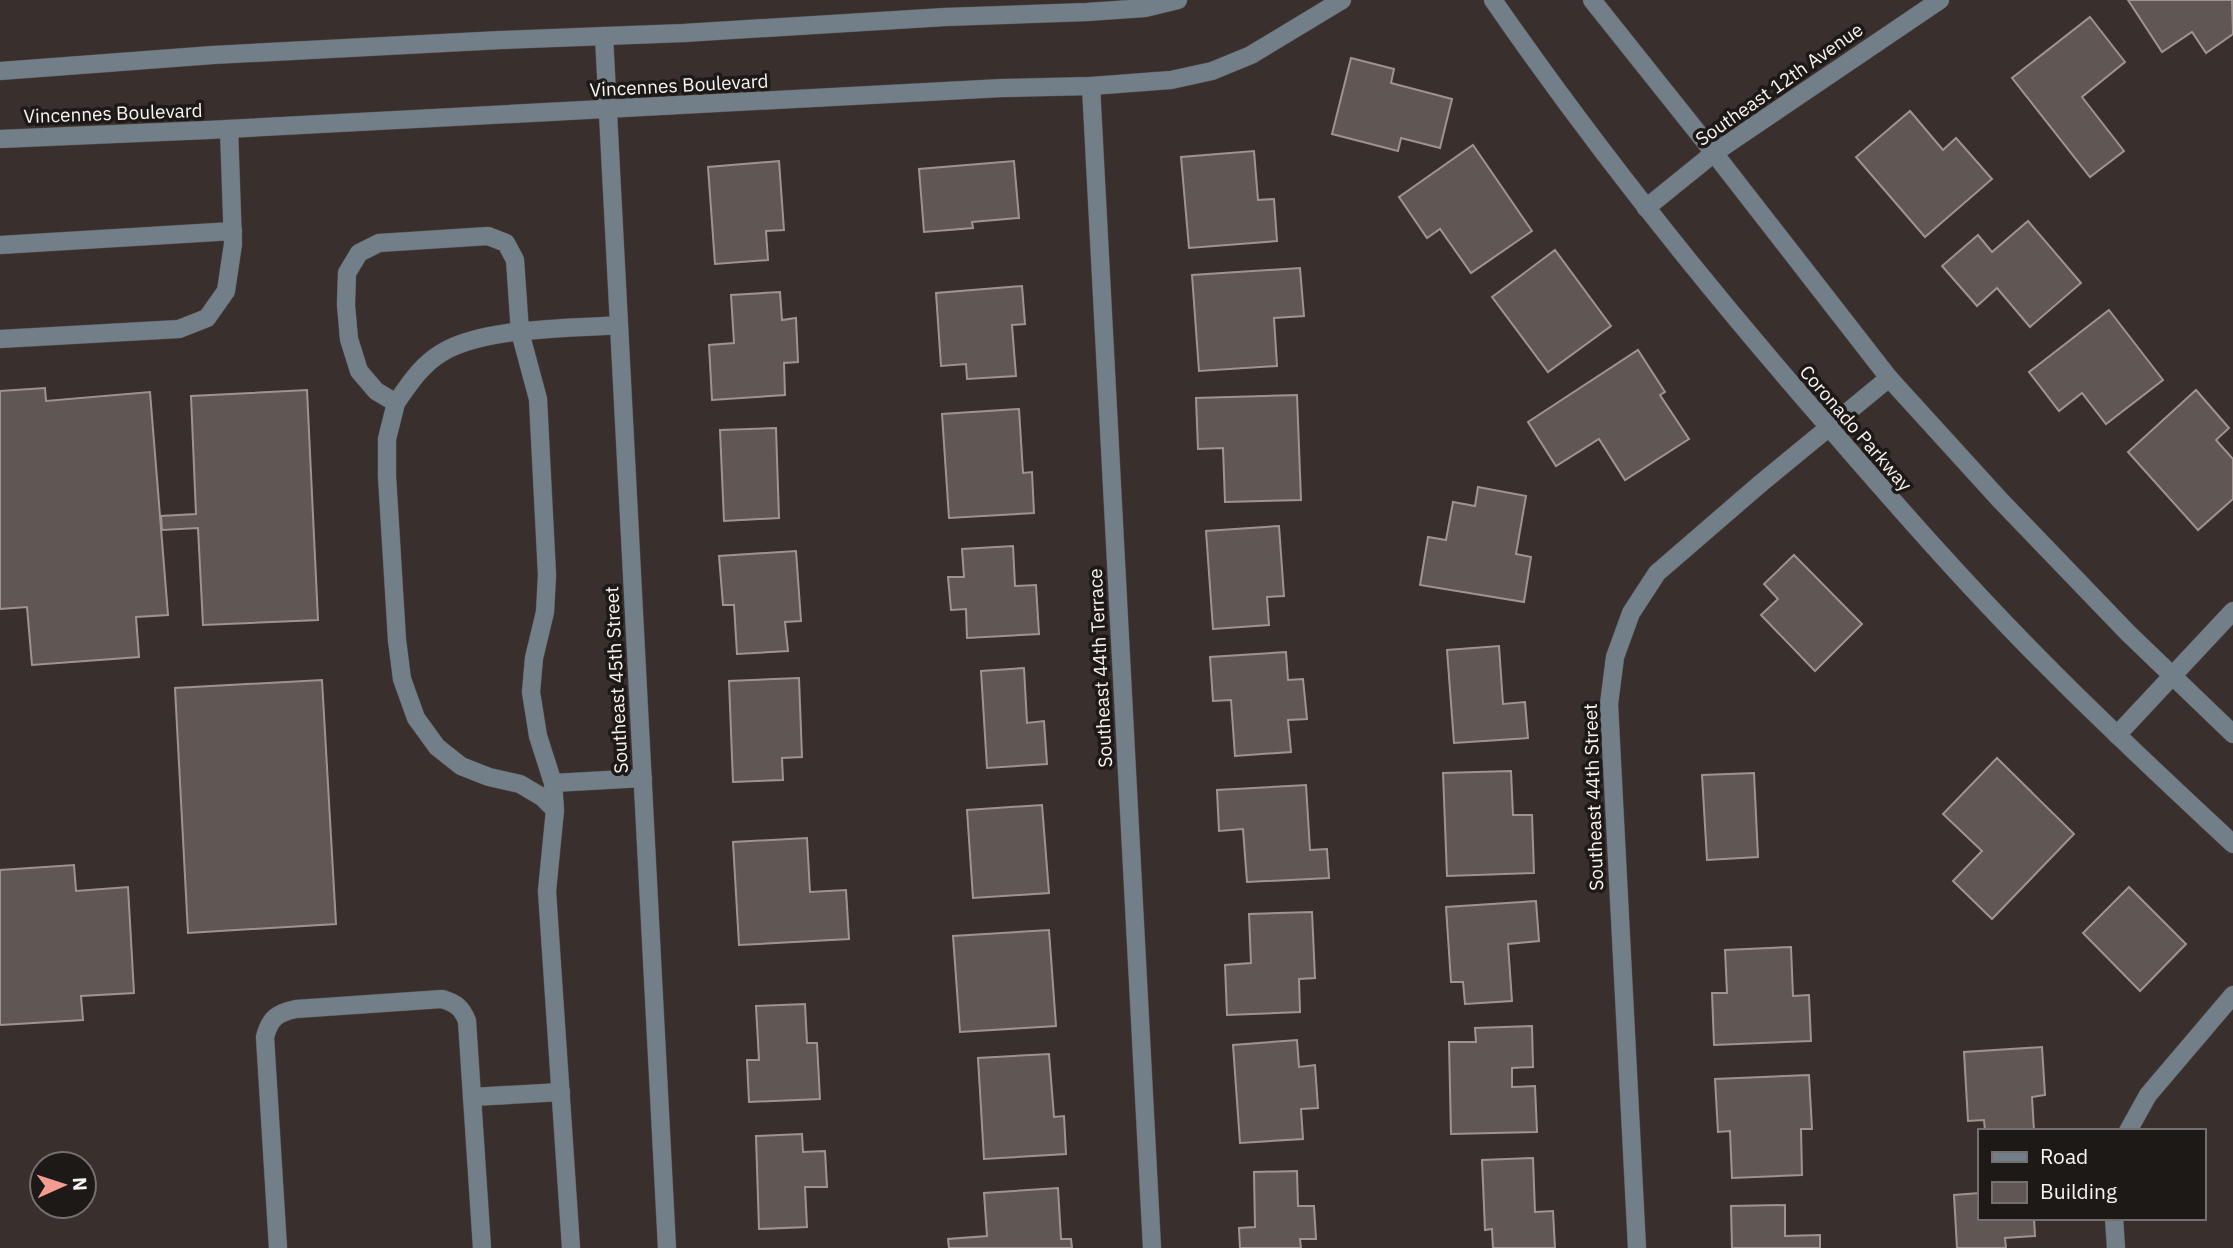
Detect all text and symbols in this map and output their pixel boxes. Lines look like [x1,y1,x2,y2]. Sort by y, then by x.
street label: Southeast 12th Avenue [1691,17,1867,151]
street label: Vincennes Boulevard [589,68,769,102]
street label: Vincennes Boulevard [23,98,203,128]
street label: Coronado Parkway [1795,360,1918,496]
street label: Southeast 44th Terrace [1083,568,1117,768]
street label: Southeast 45th Street [599,586,633,774]
street label: Southeast 44th Street [1578,703,1608,891]
legend [1978,1129,2205,1220]
text: Road [2040,1142,2088,1170]
north arrow [28,1150,98,1220]
text: N [68,1177,92,1192]
text: Building [2040,1177,2117,1205]

